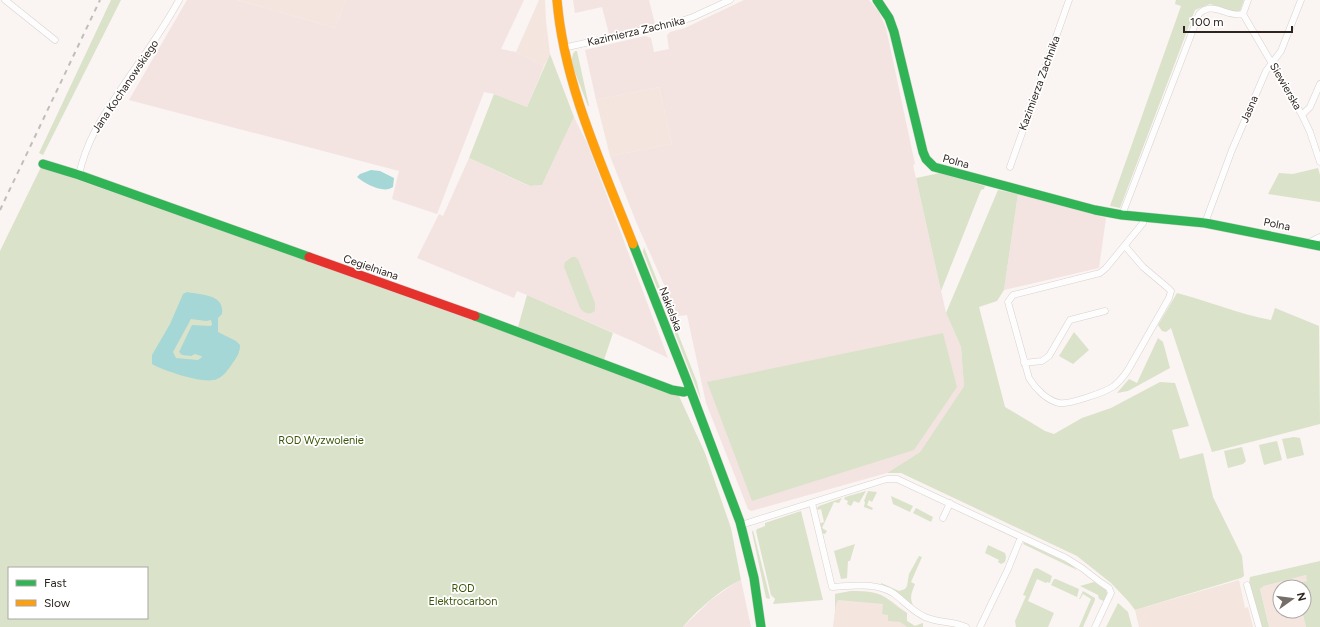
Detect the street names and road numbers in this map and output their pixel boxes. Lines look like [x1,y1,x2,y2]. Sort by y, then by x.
street label: Kazimierza Zachnika [586,14,686,49]
street label: Kazimierza Zachnika [1016,34,1063,132]
street label: Jana Kochanowskiego [89,37,161,135]
street label: Siewierska [1267,60,1304,112]
street label: Jasna [1238,94,1261,125]
street label: Polna [941,152,971,171]
street label: Polna [1263,216,1291,233]
street label: Cegielniana [342,252,400,283]
street label: Nakielska [656,285,685,333]

